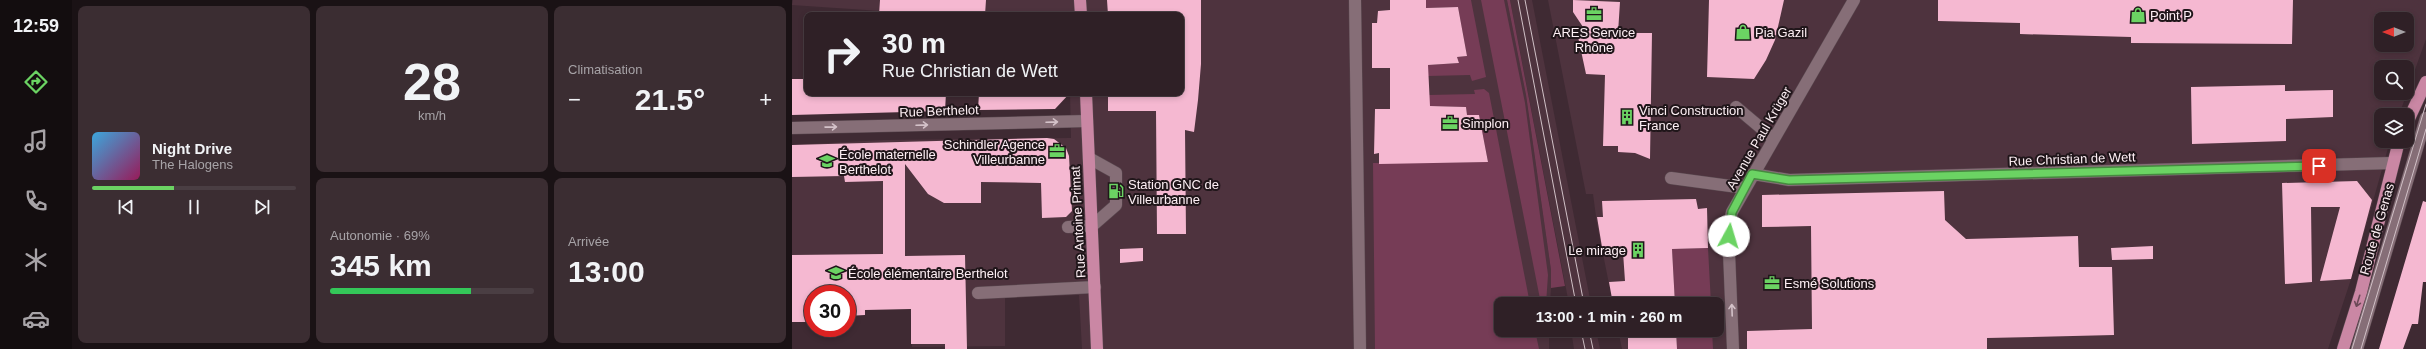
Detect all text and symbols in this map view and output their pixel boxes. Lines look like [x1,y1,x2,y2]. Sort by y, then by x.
office icon: ARES Service Rhône [1585,5,1603,23]
shop icon: Point P [2129,6,2147,24]
place label: Point P [2150,8,2192,23]
north arrow [2374,12,2414,52]
map controls [2374,12,2414,148]
text: 12:59 [13,16,59,36]
shop icon: Pia Gazil [1734,23,1752,41]
place label: ARES Service Rhône [1553,25,1635,55]
place label: Pia Gazil [1755,25,1807,40]
icon: right [816,28,868,80]
text: 30 m [882,28,946,59]
text: 28 [403,53,461,111]
button: search [2374,60,2414,100]
text: Rue Christian de Wett [882,61,1058,81]
text: Climatisation [568,62,642,77]
icon: directions [22,68,50,96]
text: 21.5° [635,83,705,116]
street label: Avenue Paul Krüger [1723,83,1795,192]
text: − [568,87,581,112]
text: + [759,87,772,112]
street label: Rue Berthelot [899,102,979,120]
place label: Vinci Construction France [1639,103,1744,133]
text: km/h [418,108,446,123]
building icon: Vinci Construction France [1618,108,1636,126]
button: layers [2374,108,2414,148]
office icon: Simplon [1441,114,1459,132]
place label: Simplon [1462,116,1509,131]
one-way arrow [1045,118,1058,126]
one-way arrow [915,122,928,129]
one-way arrow [824,123,837,131]
icon: music [22,127,50,155]
place label: Schindler Agence Villeurbanne [944,137,1045,167]
text: Night Drive [152,140,232,157]
office icon: Schindler Agence Villeurbanne [1048,142,1066,160]
place label: École maternelle Berthelot [839,147,936,177]
street label: Rue Christian de Wett [2008,149,2136,169]
pin [2302,149,2336,183]
school or university icon: École maternelle Berthelot [818,152,836,170]
icon: arrive [2308,155,2330,177]
text: The Halogens [152,157,233,172]
street label: Rue Antoine Primat [1068,165,1088,278]
place label: Station GNC de Villeurbanne [1128,177,1219,207]
street label: Route de Genas [2357,181,2397,277]
fuel station icon: Station GNC de Villeurbanne [1107,182,1125,200]
icon: phone [22,187,50,215]
icon: previous [115,196,137,218]
icon: pause [183,196,205,218]
icon: next [251,196,273,218]
position arrow [1708,215,1750,257]
text: Autonomie · 69% [330,228,430,243]
text: Arrivée [568,234,609,249]
building icon: Le mirage [1629,241,1647,259]
place label: Le mirage [1568,243,1626,258]
icon: climate [22,246,50,274]
text: 345 km [330,249,432,282]
text: 13:00 [568,255,645,288]
school or university icon: École élémentaire Berthelot [827,264,845,282]
place label: École élémentaire Berthelot [848,266,1008,281]
office icon: Esmé Solutions [1763,274,1781,292]
place label: Esmé Solutions [1784,276,1875,291]
speed limit sign: 30 [804,285,856,337]
one-way arrow [2354,294,2361,307]
one-way arrow [1728,304,1735,317]
icon: car [22,305,50,333]
text: 13:00 · 1 min · 260 m [1536,308,1682,325]

